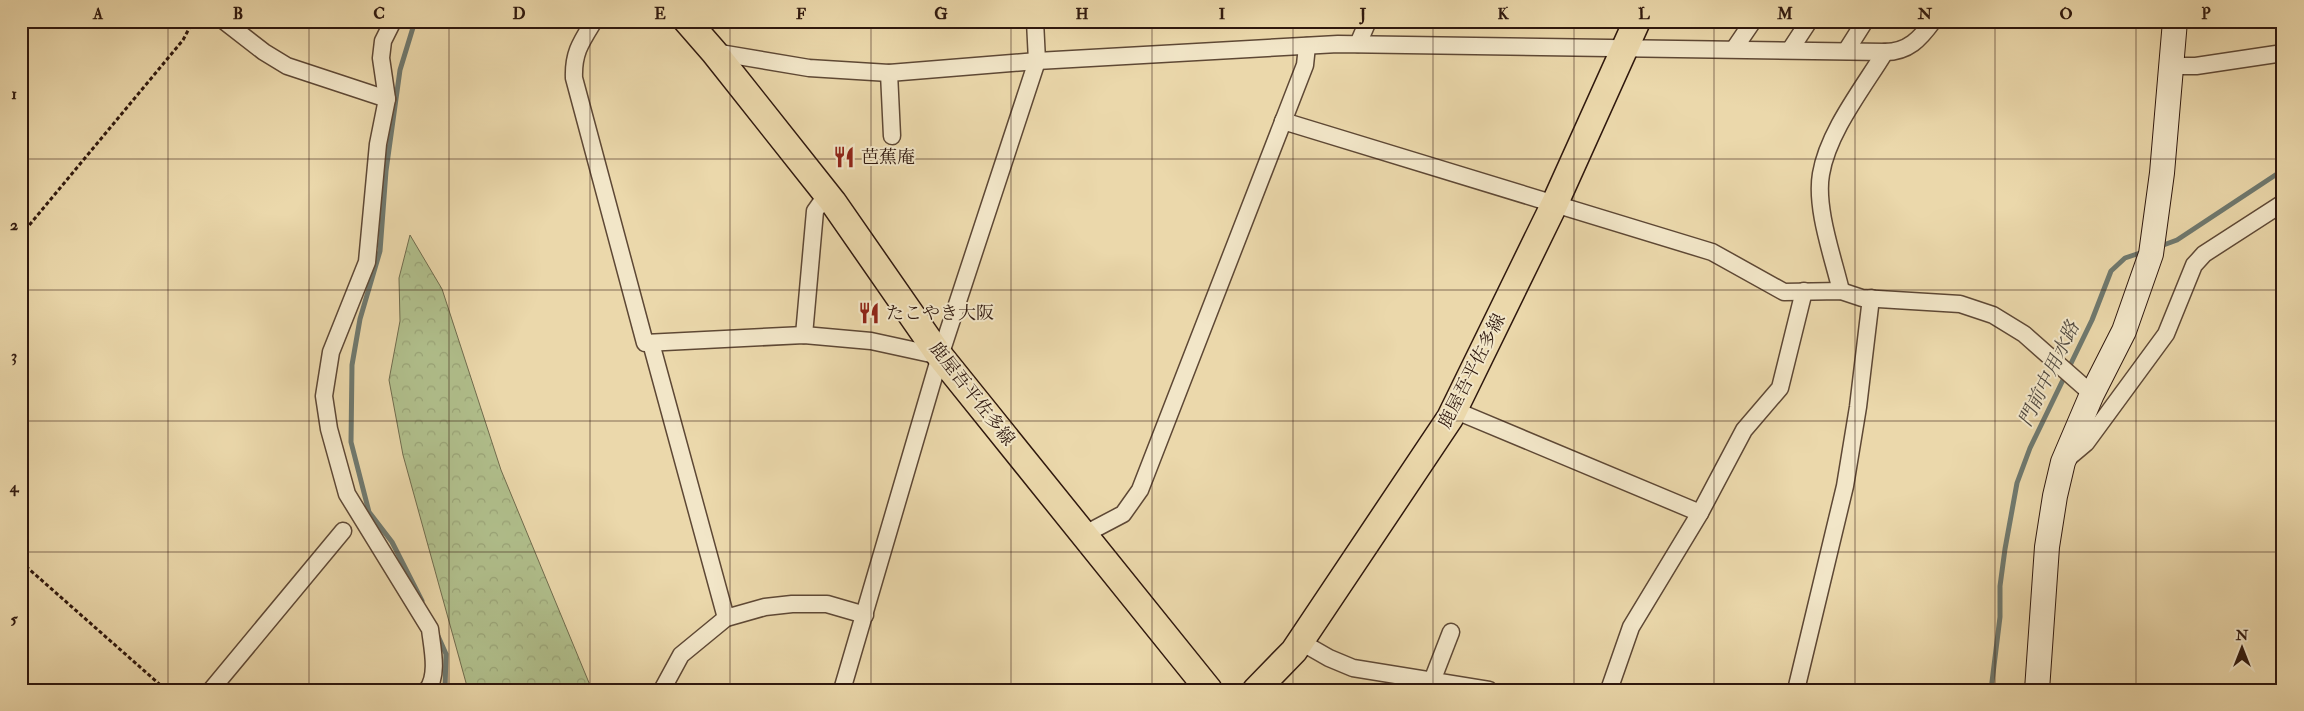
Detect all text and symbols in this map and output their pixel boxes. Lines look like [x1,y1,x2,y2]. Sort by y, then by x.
text: A [92,4,104,24]
text: B [233,4,243,24]
text: C [373,4,385,24]
text: D [512,4,526,24]
text: E [654,4,666,24]
text: F [796,4,806,24]
text: G [934,4,948,24]
text: H [1075,4,1089,24]
text: I [1219,4,1226,24]
text: J [1359,4,1367,25]
text: K [1497,4,1509,24]
text: L [1638,4,1650,24]
text: M [1776,4,1793,24]
text: N [1917,4,1933,24]
text: O [2059,4,2073,24]
text: P [2201,4,2211,24]
text: 1 [11,84,17,104]
restaurant icon: 芭蕉庵 [831,144,857,170]
place label: 芭蕉庵 [861,146,915,169]
text: 2 [10,215,18,235]
restaurant icon: たこやき大阪 [856,300,882,326]
place label: たこやき大阪 [886,302,994,325]
street label: 鹿屋吾平佐多線 [1433,310,1511,432]
water label: 門前中用水路 [2013,316,2086,430]
street label: 鹿屋吾平佐多線 [924,337,1020,451]
text: 3 [11,346,17,366]
text: 4 [9,477,20,497]
text: 5 [10,609,18,629]
north arrow [2216,624,2266,674]
text: N [2235,627,2249,644]

